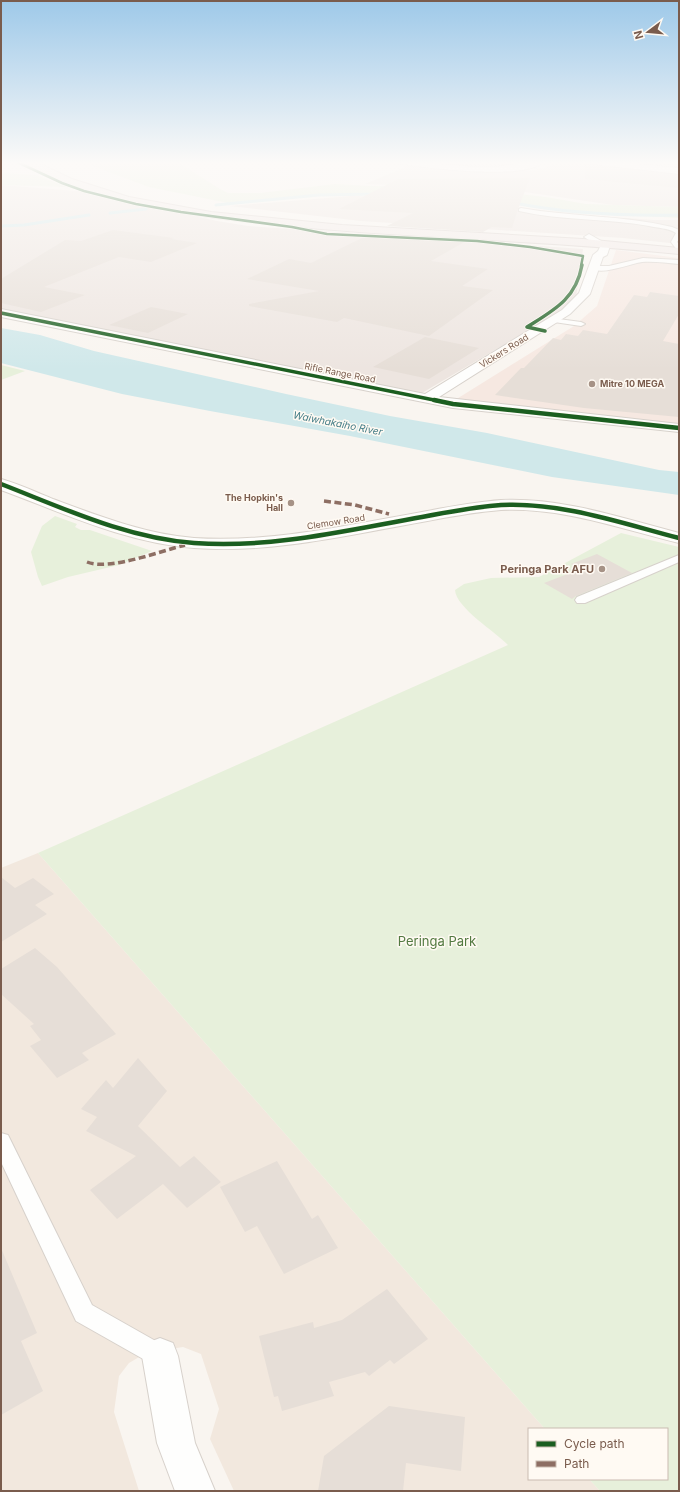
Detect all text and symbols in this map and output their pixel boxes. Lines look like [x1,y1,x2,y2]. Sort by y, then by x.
north arrow [628,12,668,52]
text: N [631,29,646,41]
street label: Vickers Road [477,331,530,370]
street label: Rifle Range Road [304,360,377,385]
place label: Mitre 10 MEGA [600,378,664,389]
marker: Mitre 10 MEGA [587,379,597,389]
water label: Waiwhakaiho River [292,408,384,438]
place label: The Hopkin's Hall [225,492,283,513]
marker: The Hopkin's Hall [286,498,296,508]
street label: Clemow Road [306,511,366,532]
place label: Peringa Park AFU [500,562,594,576]
marker: Peringa Park AFU [597,564,607,574]
park label: Peringa Park [398,933,476,949]
legend [528,1428,668,1480]
text: Cycle path [564,1436,625,1451]
text: Path [564,1456,589,1471]

